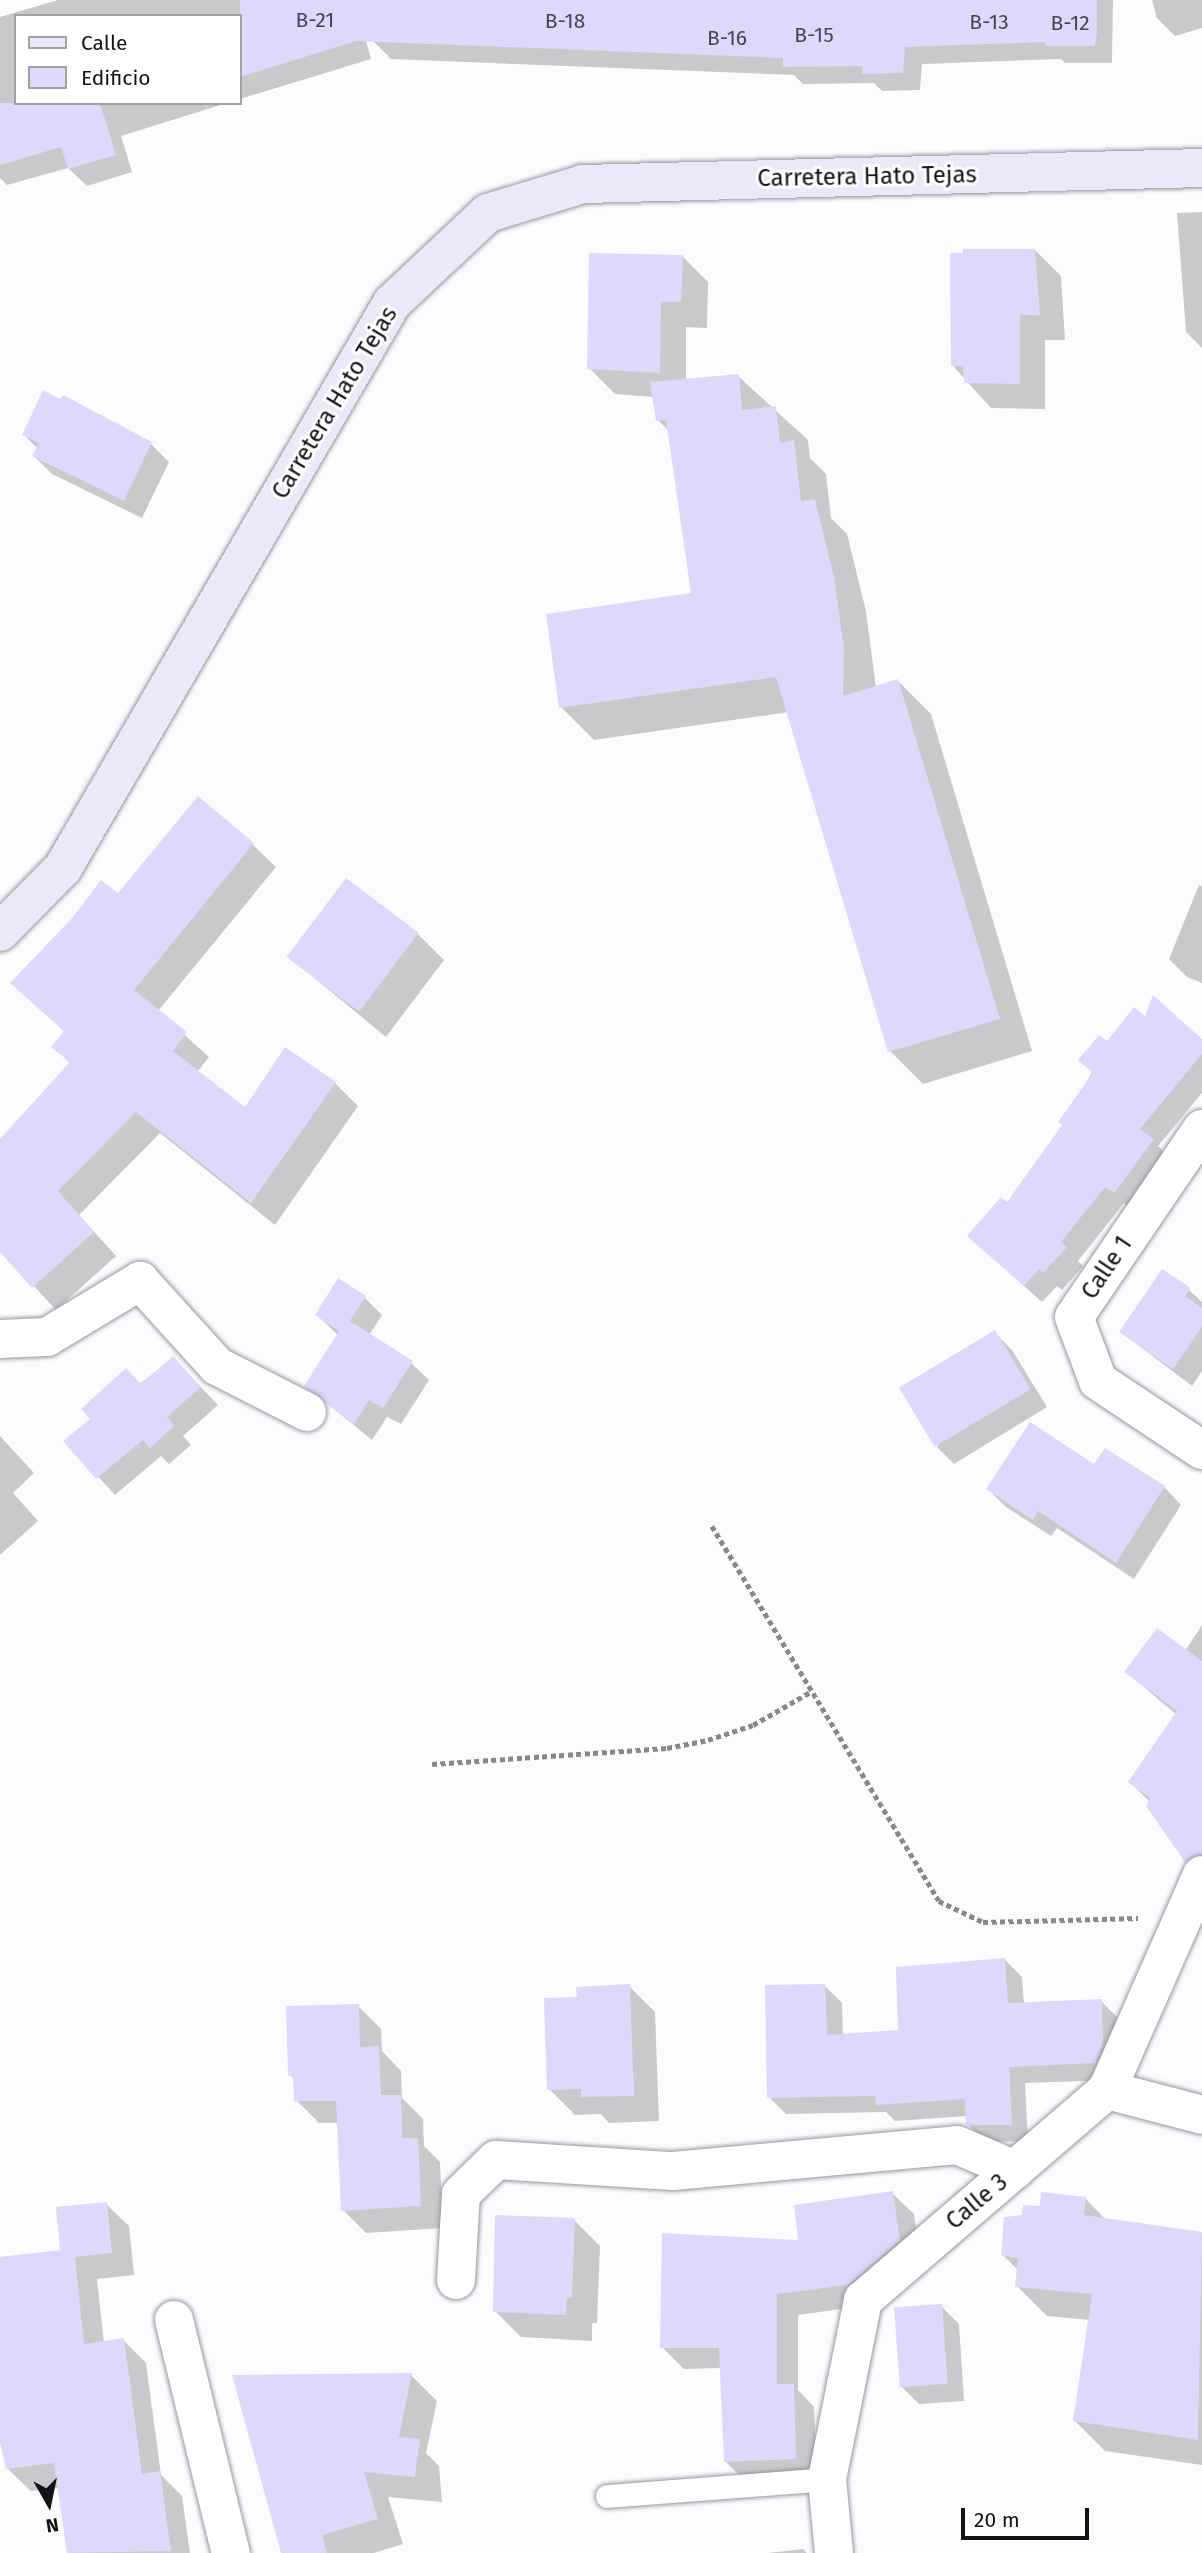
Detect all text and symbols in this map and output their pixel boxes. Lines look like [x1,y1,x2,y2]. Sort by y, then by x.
house number: B-21 [296,7,334,33]
house number: B-18 [545,8,585,34]
house number: B-13 [969,9,1009,35]
house number: B-12 [1050,10,1090,36]
legend [14,14,242,105]
house number: B-15 [794,22,834,48]
house number: B-16 [707,25,747,51]
text: Calle [81,30,127,56]
text: Edificio [81,65,151,91]
street label: Carretera Hato Tejas [757,161,977,193]
street label: Carretera Hato Tejas [266,302,404,504]
street label: Calle 1 [1076,1231,1138,1305]
street label: Calle 3 [940,2168,1014,2236]
north arrow [14,2469,84,2539]
scale bar [964,2494,1092,2538]
text: 20 m [974,2507,1020,2533]
text: N [44,2513,60,2538]

